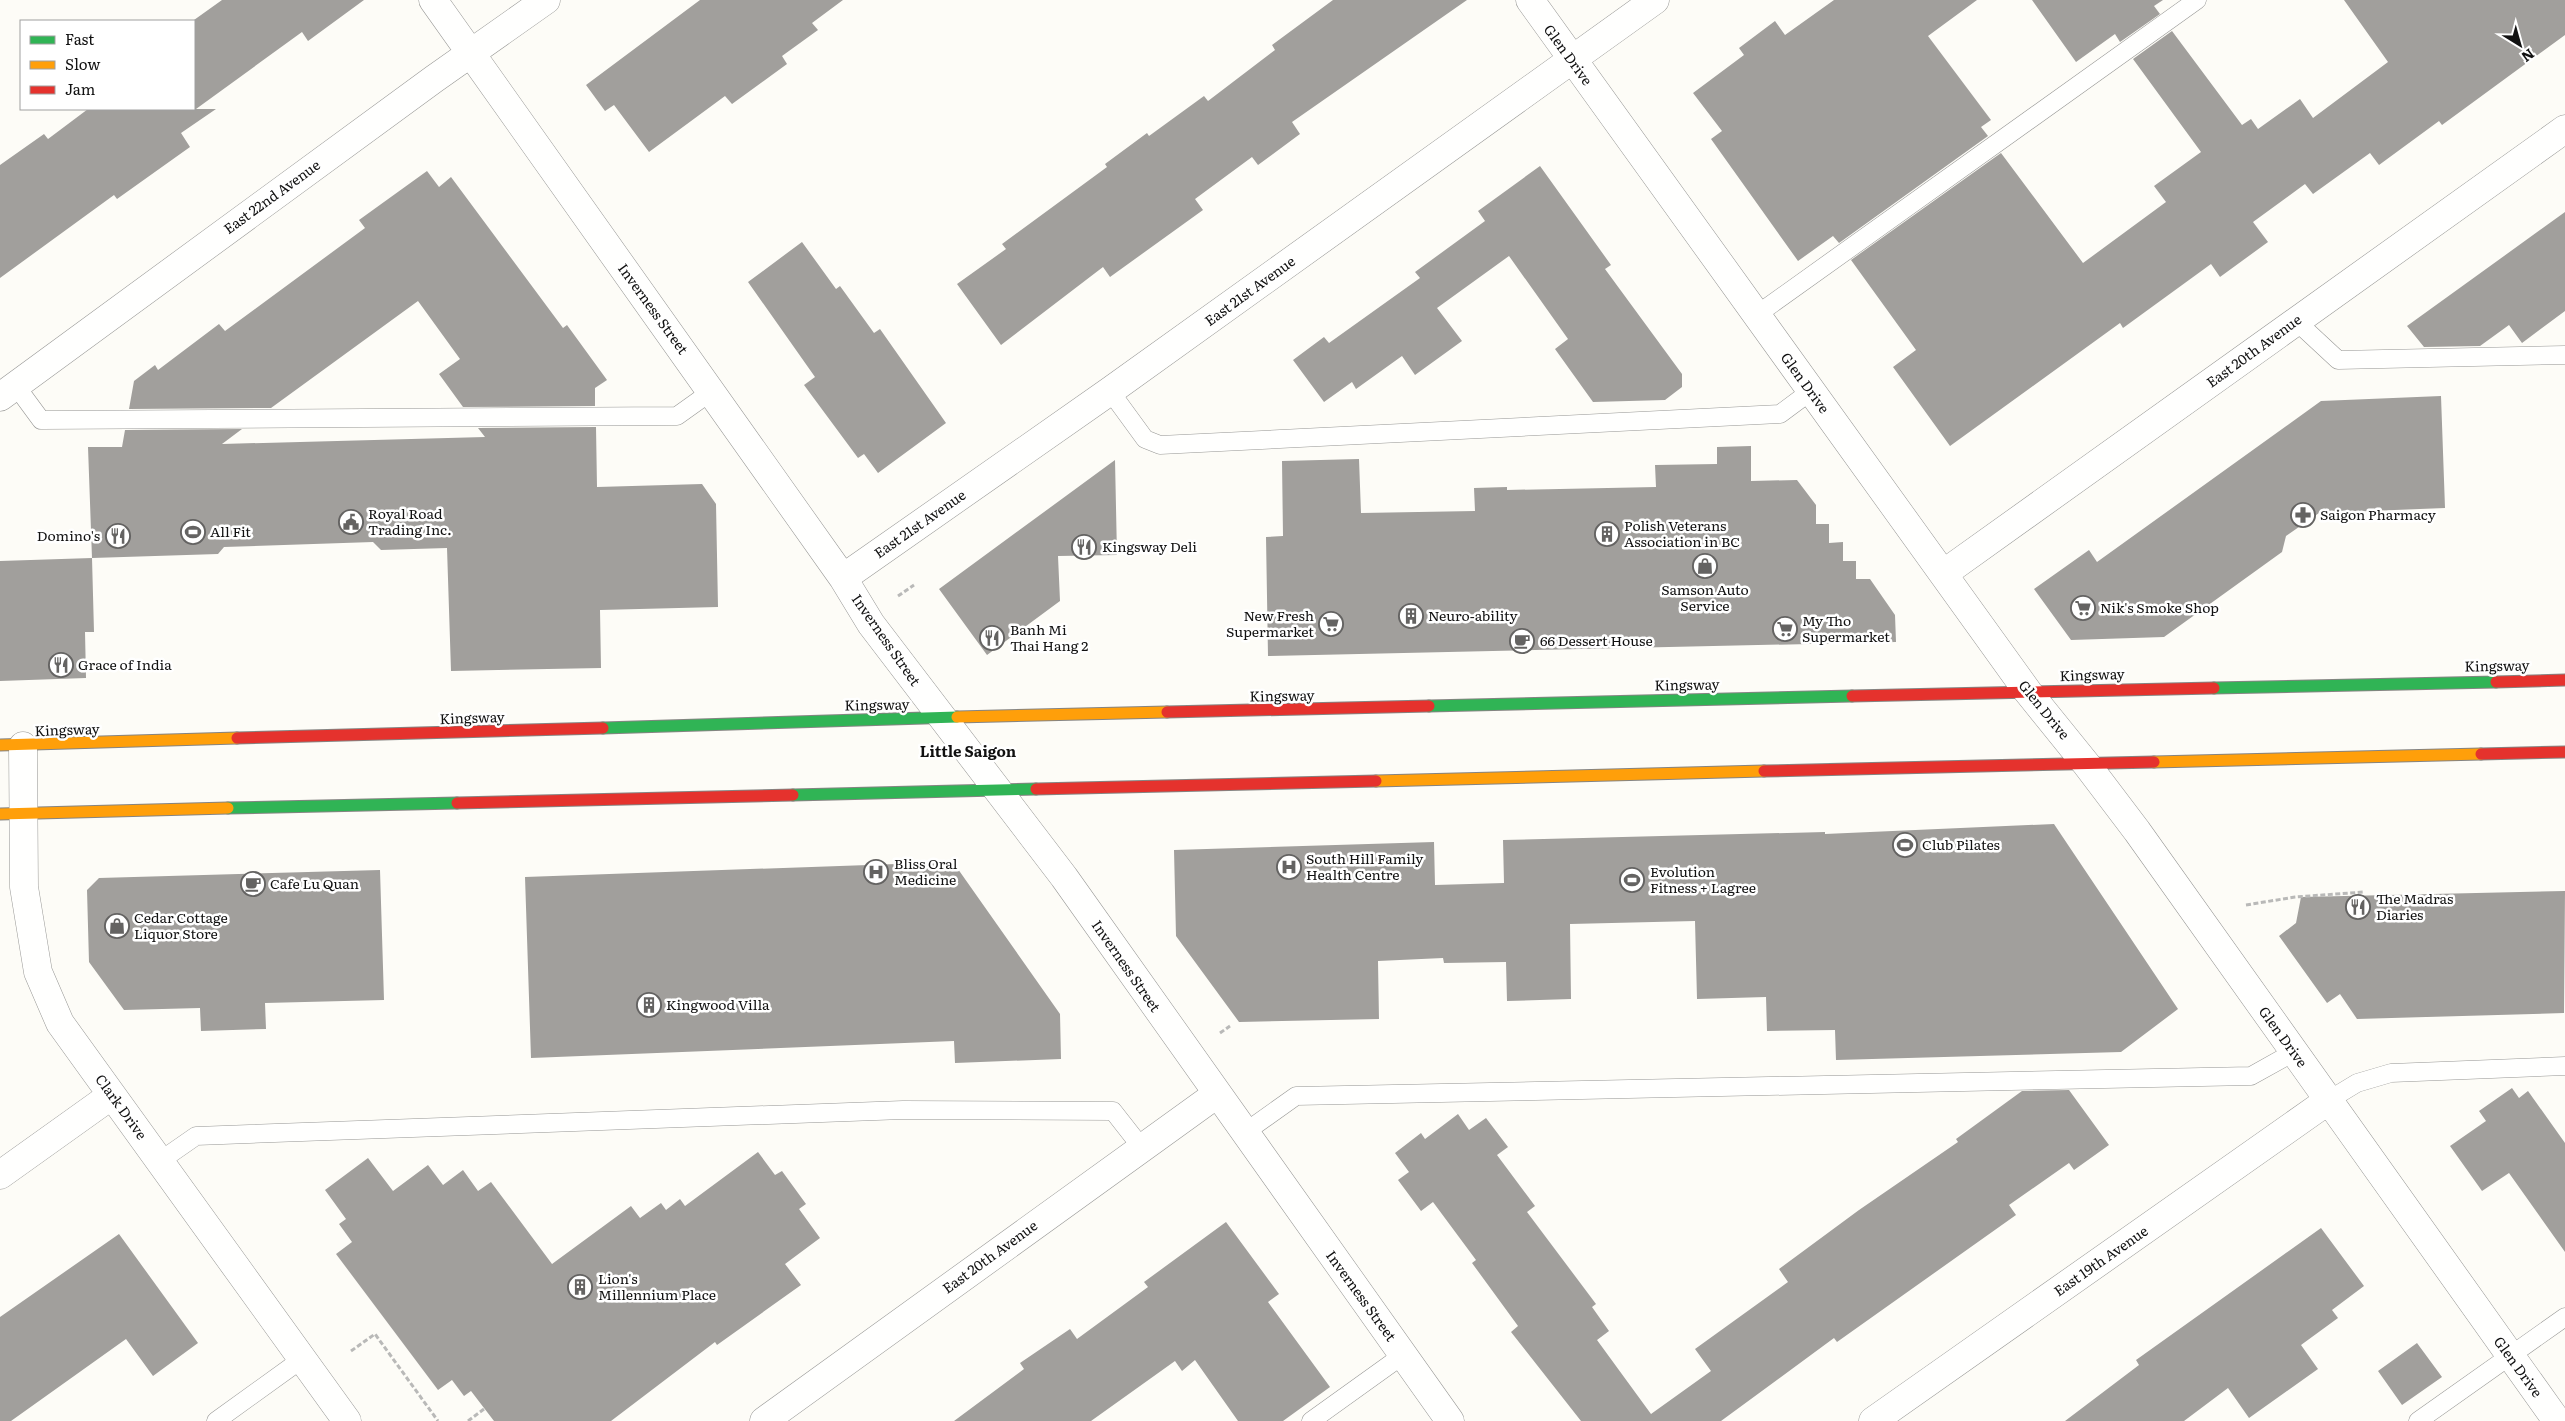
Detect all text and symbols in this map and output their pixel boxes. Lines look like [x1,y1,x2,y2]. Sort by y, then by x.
legend [20,20,195,110]
street label: Glen Drive [1540,20,1598,89]
north arrow [2495,20,2545,70]
text: Fast [65,27,94,50]
text: N [2518,45,2539,68]
text: Slow [65,52,100,75]
text: Jam [65,77,96,100]
street label: East 22nd Avenue [219,154,324,238]
street label: East 21st Avenue [1200,250,1299,330]
street label: Inverness Street [614,259,694,358]
street label: East 20th Avenue [2202,309,2305,392]
street label: Glen Drive [1777,348,1835,417]
street label: East 21st Avenue [870,484,969,562]
pharmacy icon: Saigon Pharmacy [2290,502,2316,528]
place label: Royal Road Trading Inc. [368,503,452,539]
place label: Saigon Pharmacy [2320,504,2437,524]
public building icon: Royal Road Trading Inc. [338,509,364,535]
place label: Polish Veterans Association in BC [1624,515,1740,551]
sports icon: All Fit [180,519,206,545]
place label: All Fit [210,521,251,541]
building icon: Polish Veterans Association in BC [1594,521,1620,547]
restaurant icon: Domino's [105,523,131,549]
place label: Domino's [37,525,100,545]
restaurant icon: Kingsway Deli [1071,534,1097,560]
place label: Kingsway Deli [1102,536,1197,556]
shop icon: Samson Auto Service [1692,553,1718,579]
place label: Samson Auto Service [1661,579,1749,615]
street label: Inverness Street [848,590,926,690]
supermarket icon: Nik's Smoke Shop [2070,595,2096,621]
place label: Nik's Smoke Shop [2100,597,2219,617]
building icon: Neuro-ability [1398,603,1424,629]
place label: New Fresh Supermarket [1226,605,1314,641]
place label: Neuro-ability [1428,605,1519,625]
place label: My Tho Supermarket [1802,610,1890,646]
supermarket icon: New Fresh Supermarket [1318,611,1344,637]
supermarket icon: My Tho Supermarket [1772,616,1798,642]
place label: Banh Mi Thai Hang 2 [1010,619,1088,655]
restaurant icon: Banh Mi Thai Hang 2 [979,625,1005,651]
cafe icon: 66 Dessert House [1509,628,1535,654]
place label: 66 Dessert House [1540,630,1653,650]
restaurant icon: Grace of India [48,652,74,678]
place label: Grace of India [78,654,172,674]
street label: Kingsway [2464,654,2531,676]
street label: Kingsway [2059,663,2126,685]
street label: Kingsway [1654,673,1721,695]
street label: Glen Drive [2015,675,2075,743]
street label: Kingsway [1249,684,1316,706]
street label: Kingsway [844,693,911,715]
street label: Kingsway [439,706,506,728]
street label: Kingsway [34,718,101,740]
district label: Little Saigon [920,739,1017,762]
sports icon: Club Pilates [1892,832,1918,858]
place label: Club Pilates [1922,834,2000,854]
place label: South Hill Family Health Centre [1306,848,1424,884]
place label: Bliss Oral Medicine [894,853,958,889]
hospital icon: South Hill Family Health Centre [1276,854,1302,880]
hospital icon: Bliss Oral Medicine [863,859,889,885]
place label: Evolution Fitness + Lagree [1650,861,1756,897]
sports icon: Evolution Fitness + Lagree [1619,867,1645,893]
cafe icon: Cafe Lu Quan [240,871,266,897]
place label: Cafe Lu Quan [270,873,359,893]
place label: The Madras Diaries [2376,888,2453,924]
restaurant icon: The Madras Diaries [2345,894,2371,920]
place label: Cedar Cottage Liquor Store [134,907,228,943]
shop icon: Cedar Cottage Liquor Store [104,913,130,939]
street label: Inverness Street [1088,916,1166,1016]
building icon: Kingwood Villa [636,992,662,1018]
place label: Kingwood Villa [666,994,770,1014]
street label: Glen Drive [2255,1002,2313,1071]
street label: Clark Drive [91,1070,152,1143]
street label: East 20th Avenue [938,1215,1041,1298]
street label: East 19th Avenue [2049,1220,2152,1300]
street label: Inverness Street [1322,1246,1402,1345]
place label: Lion's Millennium Place [598,1268,716,1304]
building icon: Lion's Millennium Place [567,1274,593,1300]
street label: Glen Drive [2490,1332,2548,1401]

